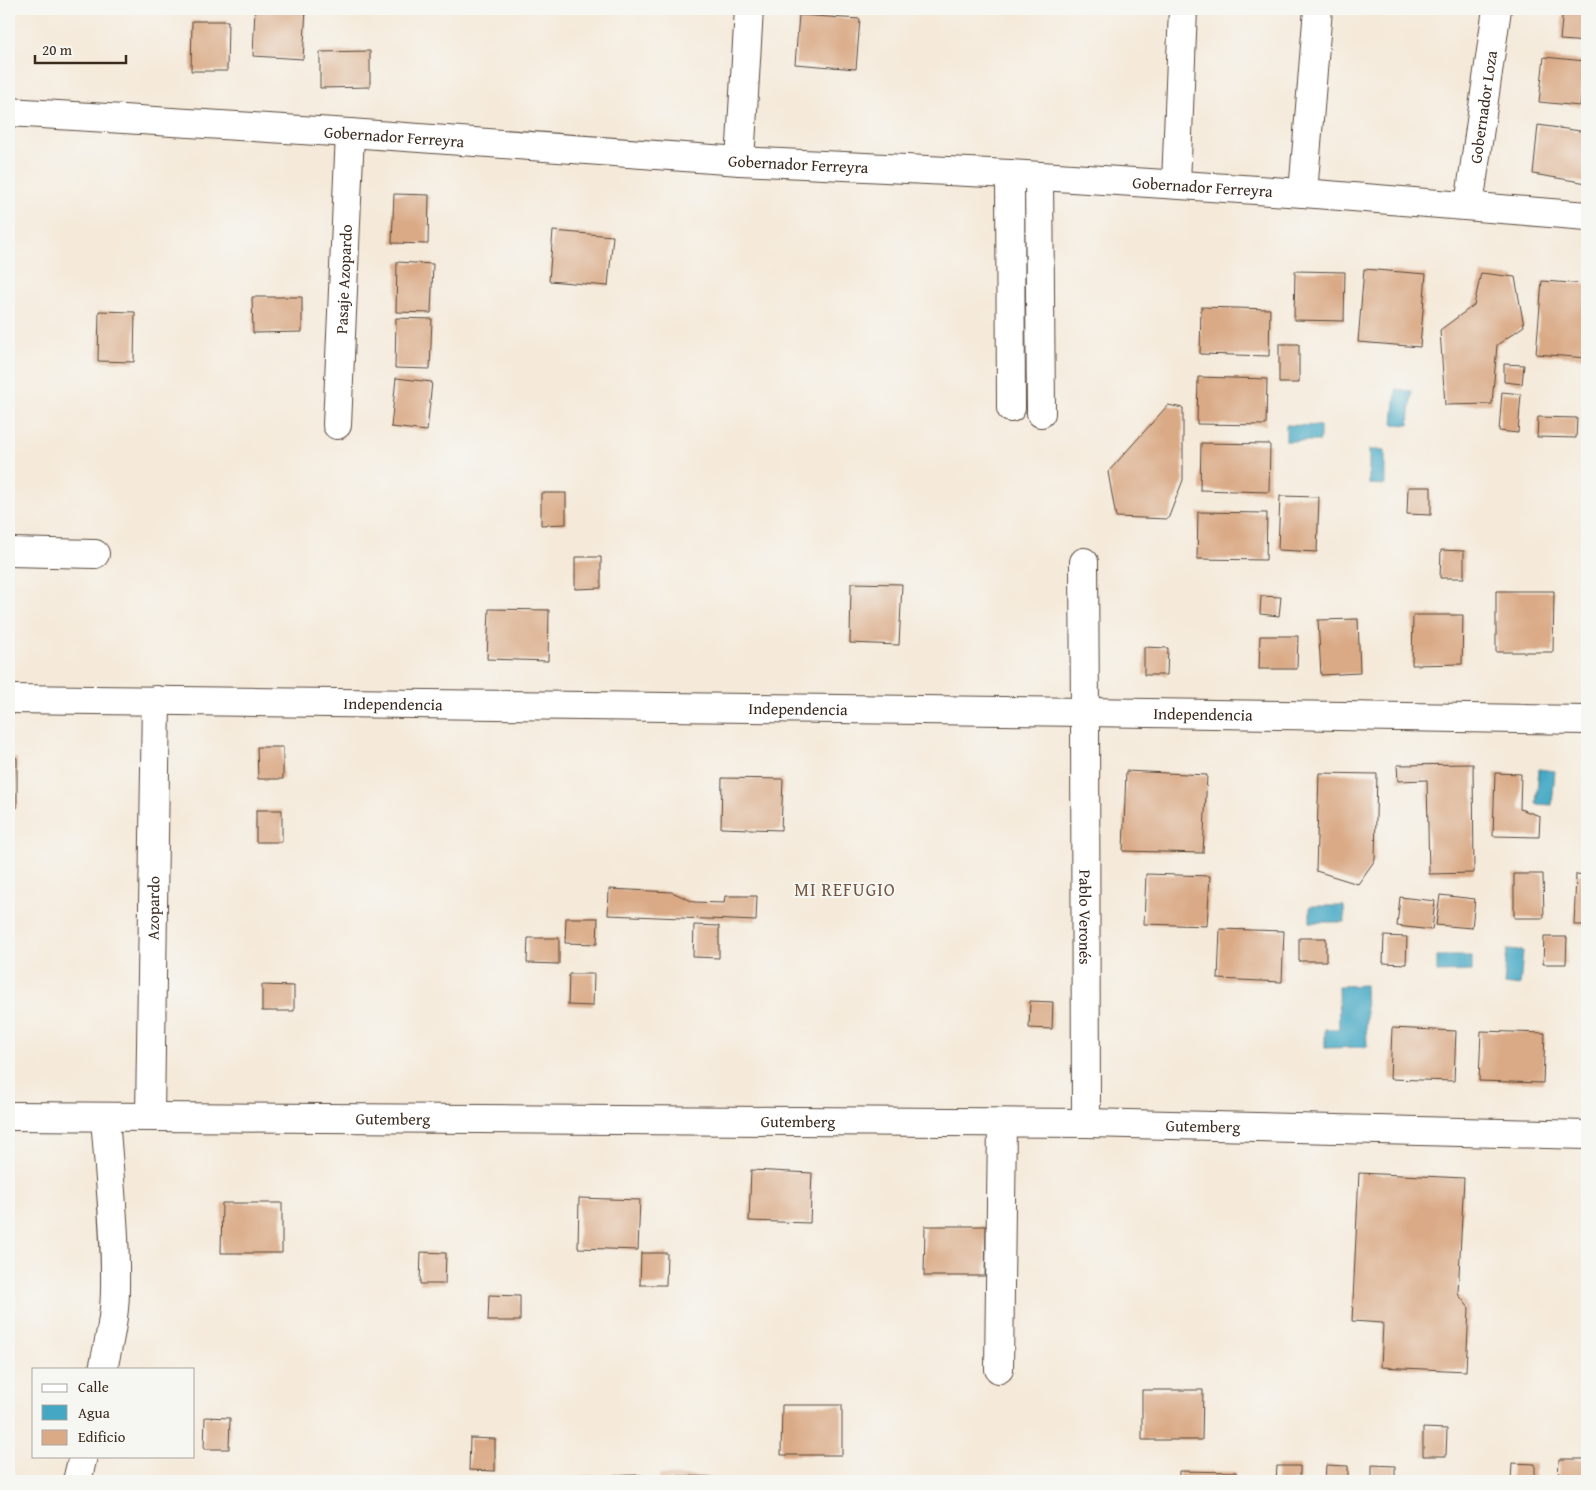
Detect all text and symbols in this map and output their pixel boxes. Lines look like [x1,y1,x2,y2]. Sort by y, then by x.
scale bar [35,32,126,64]
text: 20 m [42,39,73,60]
street label: Gobernador Loza [1463,48,1503,165]
street label: Gobernador Ferreyra [323,119,466,153]
street label: Gobernador Ferreyra [727,148,869,179]
street label: Gobernador Ferreyra [1132,170,1274,203]
street label: Pasaje Azopardo [329,224,358,334]
street label: Independencia [343,691,443,716]
street label: Independencia [748,696,848,721]
street label: Independencia [1153,701,1253,727]
street label: Pablo Veronés [1073,869,1098,965]
street label: Azopardo [141,876,165,940]
district label: MI REFUGIO [794,876,896,903]
street label: Gutemberg [356,1106,430,1131]
street label: Gutemberg [761,1109,835,1133]
street label: Gutemberg [1165,1113,1241,1139]
legend [32,1368,195,1458]
text: Calle [78,1376,109,1397]
text: Agua [78,1402,110,1423]
text: Edificio [78,1426,126,1447]

